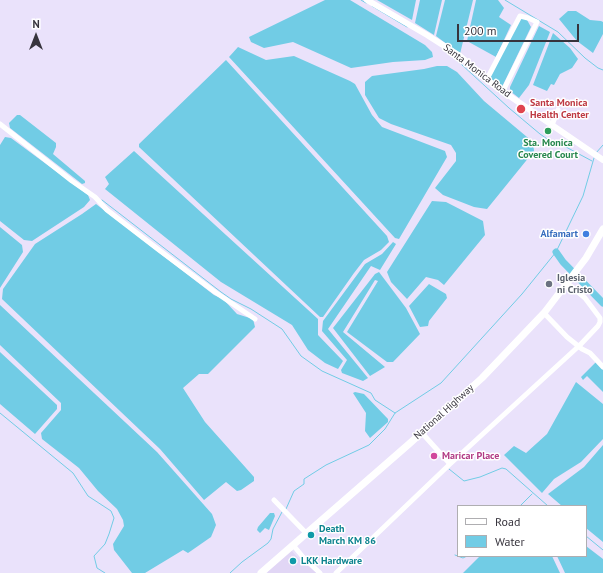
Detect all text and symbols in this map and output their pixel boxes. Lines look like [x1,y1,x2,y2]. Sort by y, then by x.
north arrow [16,16,56,56]
scale bar [459,16,581,42]
text: N [32,17,40,31]
text: 200 m [464,23,497,38]
street label: Santa Monica Road [441,42,513,100]
place label: Santa Monica Health Center [530,97,589,120]
marker: Santa Monica Health Center [515,103,527,115]
marker: Sta. Monica Covered Court [543,126,553,136]
place label: Sta. Monica Covered Court [518,137,578,160]
place label: Alfamart [541,228,578,240]
marker: Alfamart [581,229,591,239]
place label: Iglesia ni Cristo [557,272,592,296]
marker: Iglesia ni Cristo [544,279,554,289]
street label: National Highway [412,382,476,442]
place label: Maricar Place [442,450,499,462]
marker: Maricar Place [429,451,439,461]
legend [457,505,587,557]
text: Road [495,514,520,529]
place label: Death March KM 86 [319,523,376,546]
marker: Death March KM 86 [306,530,316,540]
text: Water [495,534,525,549]
place label: LKK Hardware [301,555,362,567]
marker: LKK Hardware [288,556,298,566]

